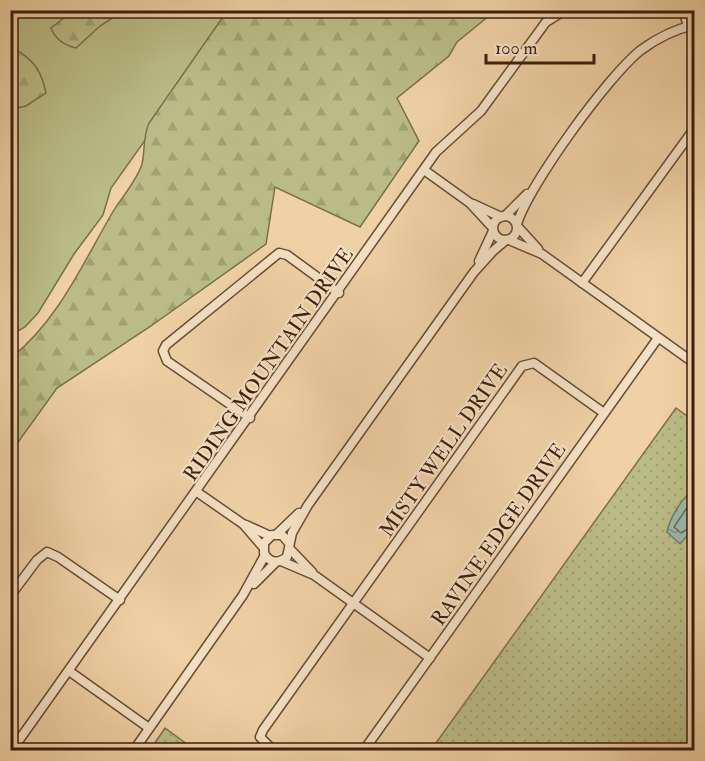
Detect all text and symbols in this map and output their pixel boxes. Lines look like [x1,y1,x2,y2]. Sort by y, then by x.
scale bar [486,27,594,65]
text: 100 m [495,37,538,60]
street label: RIDING MOUNTAIN DRIVE [178,243,359,486]
street label: MISTY WELL DRIVE [374,359,513,542]
street label: RAVINE EDGE DRIVE [426,438,571,631]

